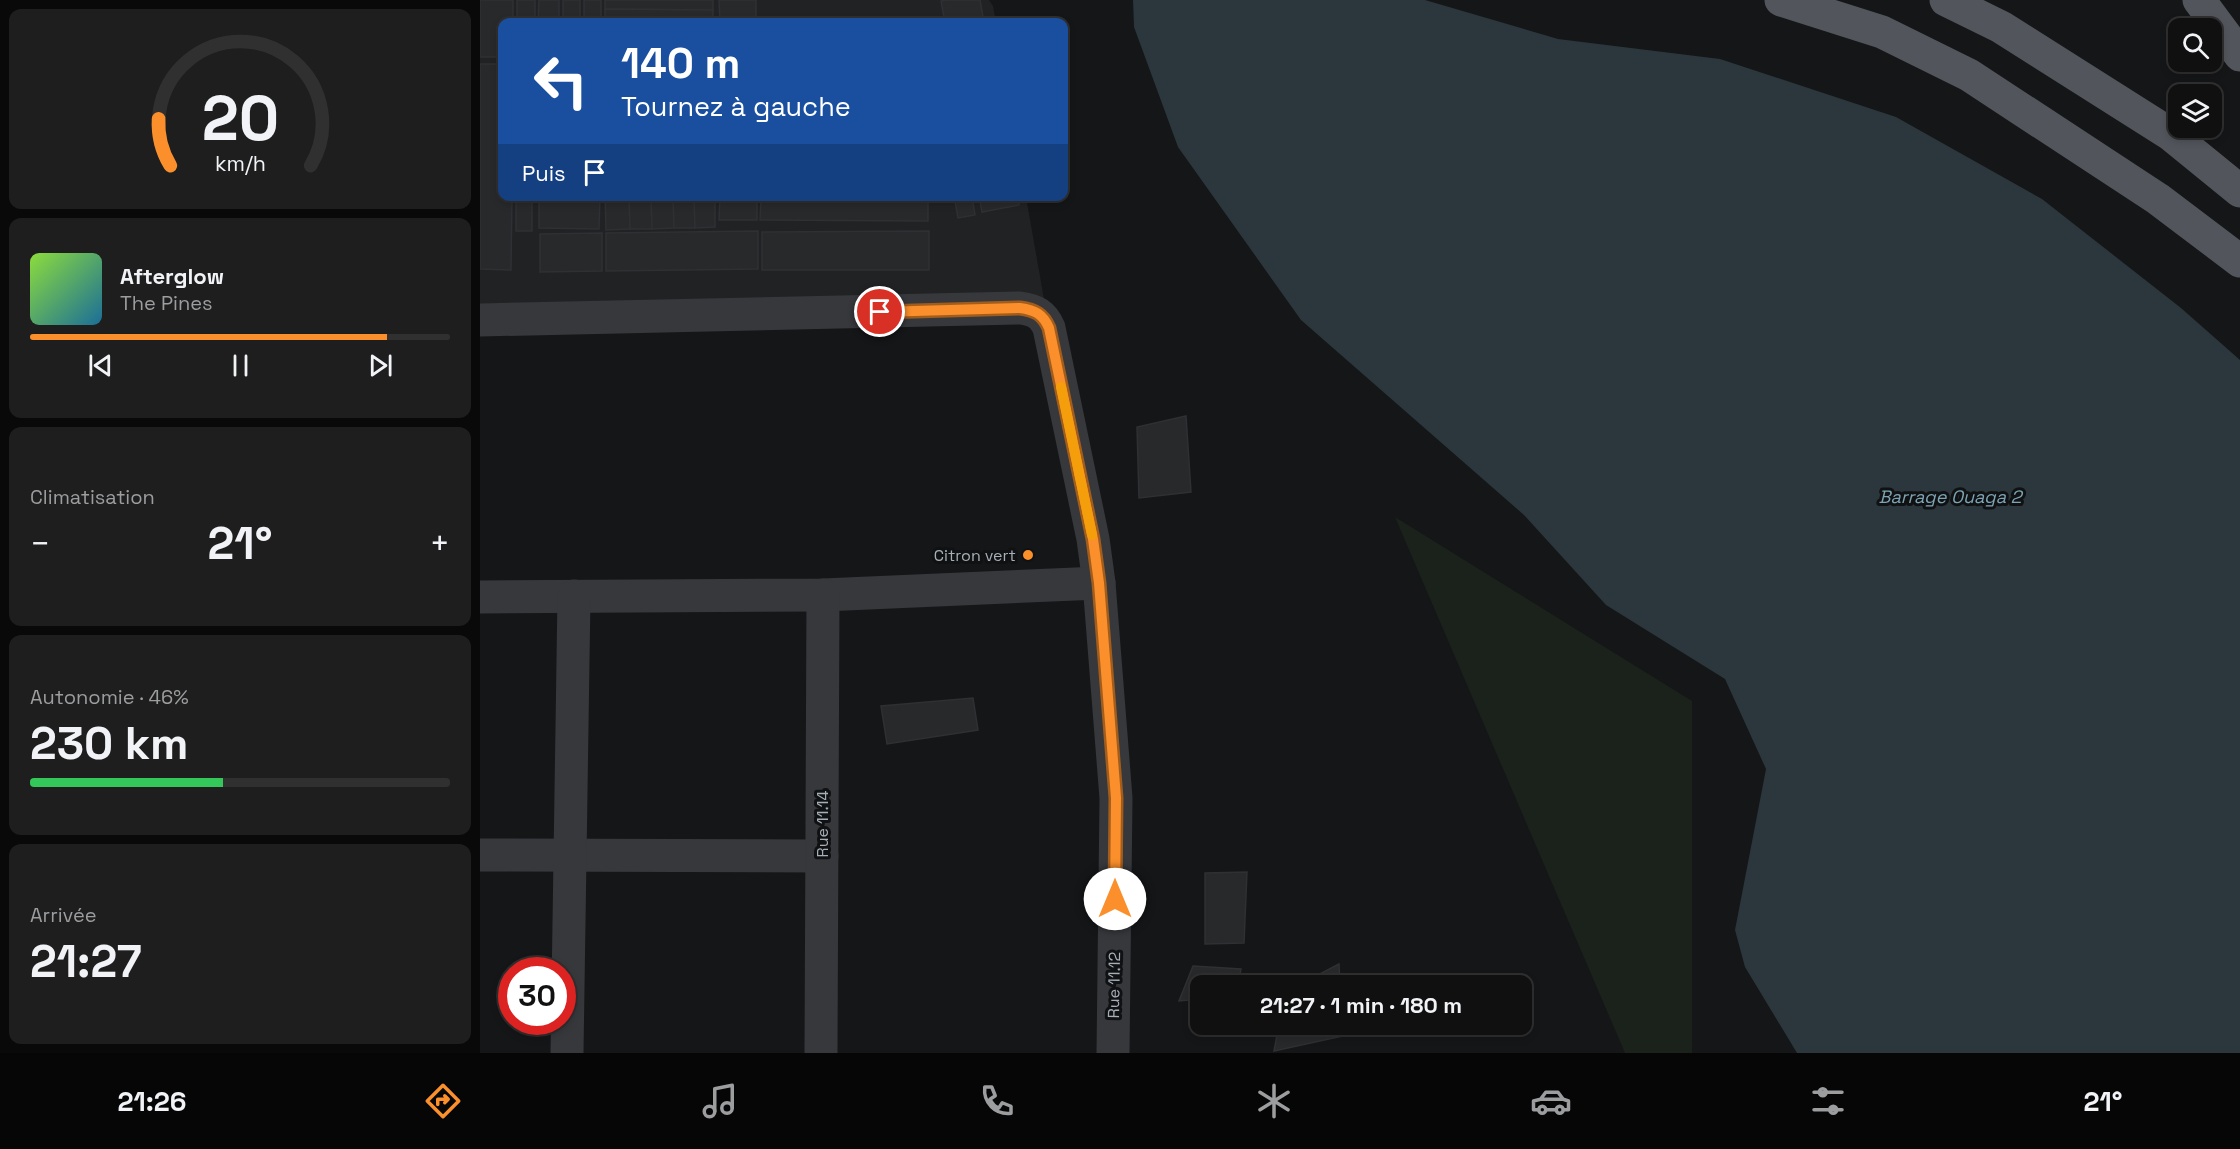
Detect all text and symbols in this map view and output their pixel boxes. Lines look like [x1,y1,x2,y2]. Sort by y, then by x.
map controls [2168,18,2222,138]
button: search [2168,18,2222,72]
text: 140 m [621,37,740,90]
icon: left [522,42,600,120]
text: 20 [201,79,279,158]
button: layers [2168,84,2222,138]
text: Tournez à gauche [621,89,851,124]
text: km/h [214,150,266,177]
icon: arrive [578,156,611,189]
text: Puis [522,159,566,187]
text: Afterglow [120,262,224,290]
pin [854,286,905,337]
text: The Pines [120,290,213,316]
icon: arrive [863,295,896,328]
icon: previous [84,349,117,382]
icon: pause [224,349,257,382]
icon: next [364,349,397,382]
text: Climatisation [30,484,155,510]
water label: Barrage Ouaga 2 [1878,485,2024,508]
text: 21° [208,515,272,572]
text: − [30,523,50,565]
text: + [430,523,450,565]
place label: Citron vert [934,545,1016,566]
marker: Citron vert [1021,548,1035,562]
text: Autonomie · 46% [30,684,189,710]
text: 230 km [30,715,189,772]
street label: Rue 11.14 [812,791,833,857]
position arrow [1083,867,1147,931]
text: Arrivée [30,902,97,928]
text: 21:27 [30,933,142,990]
street label: Rue 11.12 [1103,952,1125,1018]
speed limit sign: 30 [498,957,576,1035]
text: 21:27 · 1 min · 180 m [1260,991,1462,1019]
icon: directions [422,1080,464,1122]
icon: music [699,1080,741,1122]
icon: phone [976,1080,1018,1122]
icon: climate [1253,1080,1295,1122]
icon: car [1530,1080,1572,1122]
icon: filters [1807,1080,1849,1122]
text: 21:26 [118,1084,187,1119]
text: 21° [2084,1084,2122,1119]

